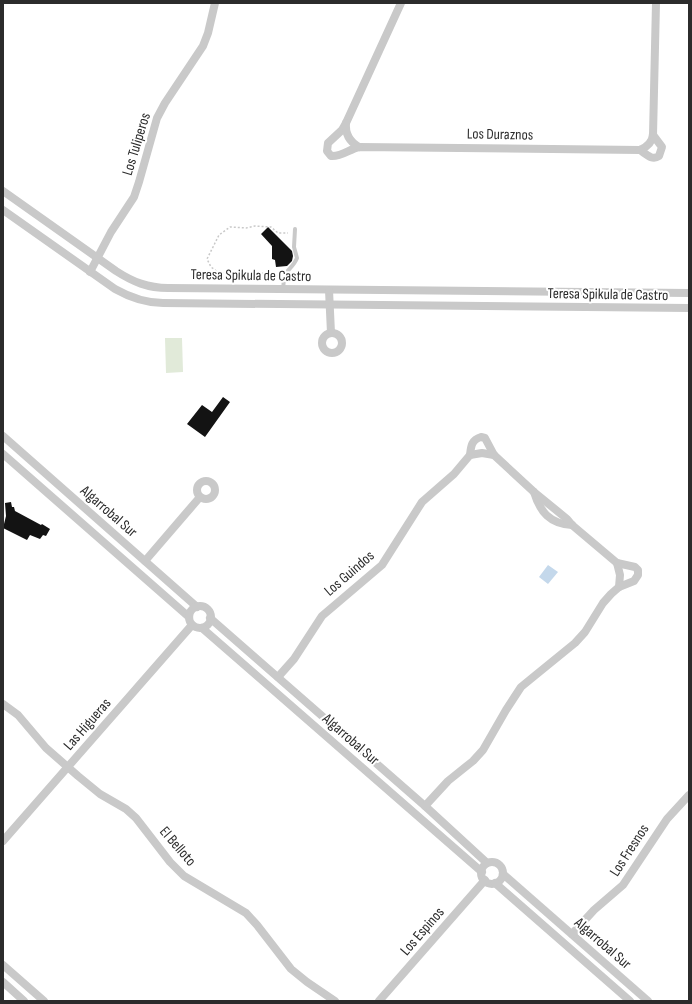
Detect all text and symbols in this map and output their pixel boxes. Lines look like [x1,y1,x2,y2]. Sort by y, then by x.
street label: Los Tuliperos [118,111,155,178]
street label: Los Duraznos [467,124,533,145]
street label: Teresa Spikula de Castro [190,265,312,286]
street label: Teresa Spikula de Castro [547,284,669,305]
street label: Algarrobal Sur [75,481,142,542]
street label: Los Guindos [320,546,378,600]
street label: Las Higueras [60,694,115,754]
street label: Algarrobal Sur [317,709,384,770]
street label: Los Fresnos [606,821,653,880]
street label: El Belloto [155,823,200,870]
street label: Los Espinos [396,903,449,959]
street label: Algarrobal Sur [569,913,636,974]

